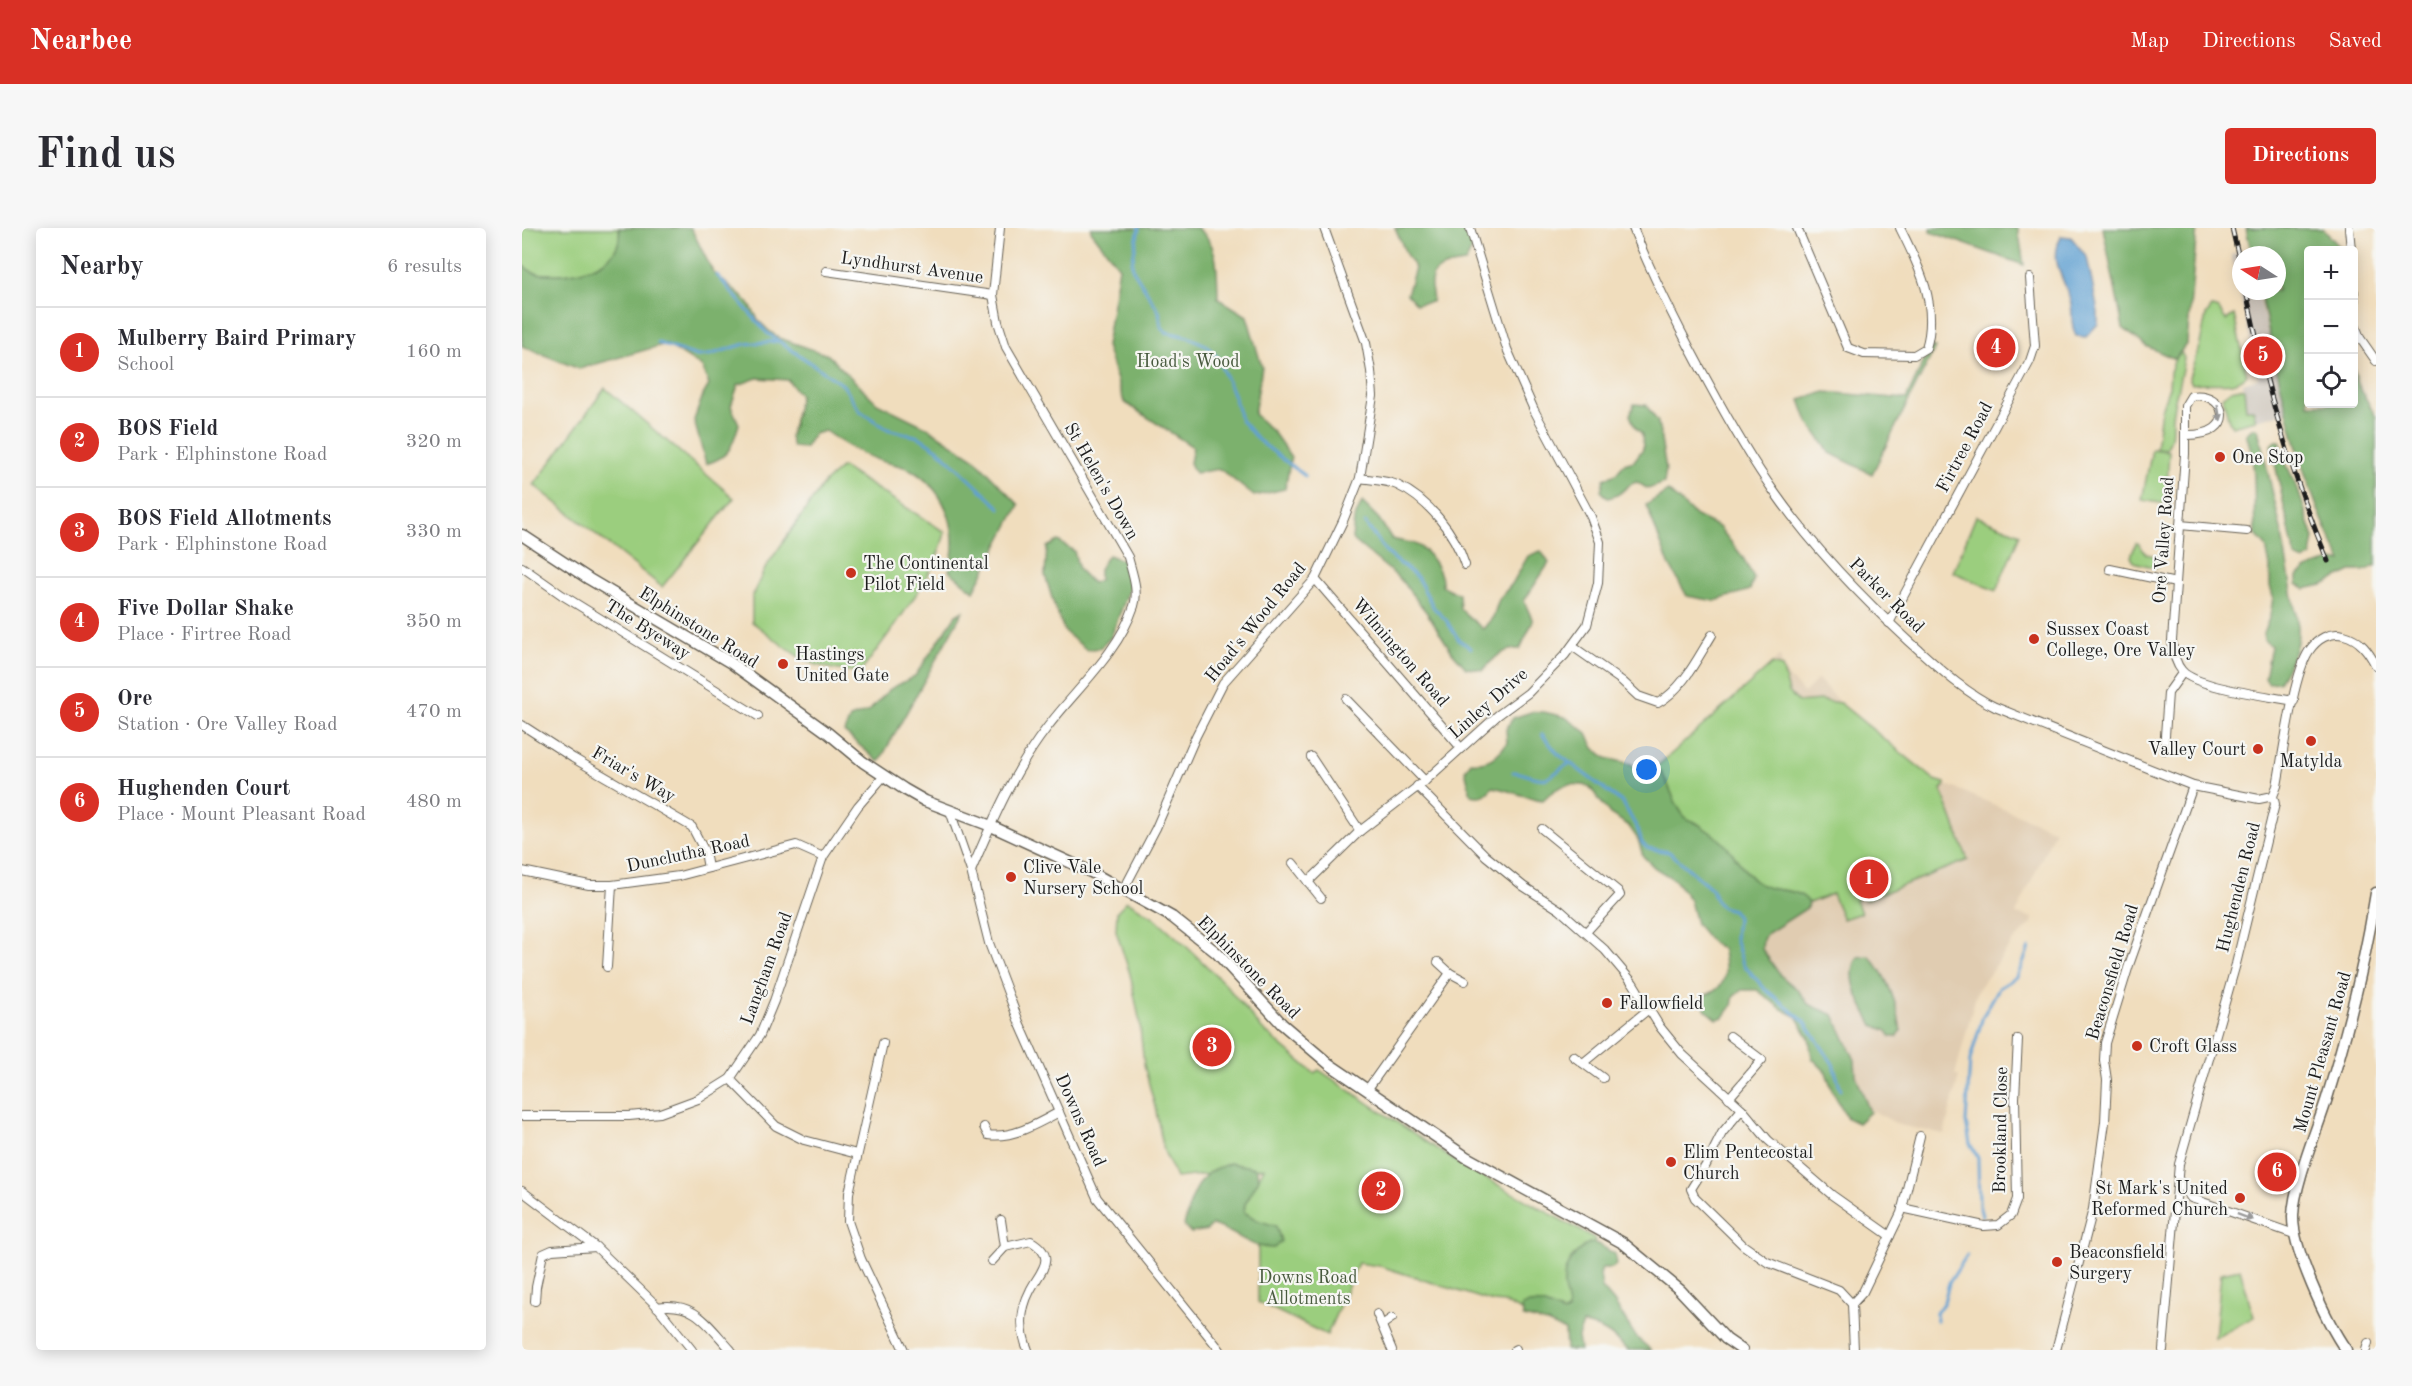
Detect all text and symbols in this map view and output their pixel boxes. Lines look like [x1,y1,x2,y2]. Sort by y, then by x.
text: Nearbee [30,28,132,56]
text: Map [2130,31,2169,52]
text: Directions [2202,31,2296,52]
text: Saved [2329,31,2382,52]
button: Directions [2225,128,2376,184]
text: Find us [36,135,175,177]
north arrow [2232,246,2286,300]
map controls [2304,246,2358,408]
button: + [2304,246,2358,300]
street label: Lyndhurst Avenue [839,249,984,287]
text: Nearby [60,254,144,280]
text: 6 results [387,257,462,277]
button: − [2304,300,2358,354]
pin: 4 [1976,326,2016,370]
text: Mulberry Baird Primary [117,328,356,350]
pin: 5 [2244,334,2282,378]
text: 1 [74,342,85,362]
text: 160 m [406,342,462,362]
park label: Hoad's Wood [1136,353,1240,371]
button: locate [2304,354,2358,408]
text: School [117,355,174,375]
street label: Firtree Road [1934,399,1996,496]
one-way arrow [2214,404,2223,423]
text: BOS Field [117,418,218,440]
street label: St Helen's Down [1060,420,1142,543]
text: 2 [74,432,85,452]
text: 320 m [406,432,462,452]
text: Park · Elphinstone Road [117,445,327,465]
place label: One Stop [2232,449,2303,467]
marker: One Stop [2213,450,2227,464]
street label: Ore Valley Road [2151,476,2177,604]
text: BOS Field Allotments [117,508,331,530]
text: 3 [74,522,85,542]
text: 330 m [406,522,462,542]
text: Park · Elphinstone Road [117,535,327,555]
place label: The Continental Pilot Field [863,555,989,594]
street label: Parker Road [1845,555,1927,637]
street label: Hoad's Wood Road [1202,559,1309,686]
marker: The Continental Pilot Field [844,566,858,580]
street label: Elphinstone Road [636,584,761,672]
street label: Wilmington Road [1349,595,1452,710]
street label: The Byeway [602,597,694,663]
text: Five Dollar Shake [117,598,294,620]
text: 4 [74,612,85,632]
text: 350 m [406,612,462,632]
place label: Sussex Coast College, Ore Valley [2046,621,2196,660]
text: Place · Firtree Road [117,625,291,645]
marker: Sussex Coast College, Ore Valley [2027,632,2041,646]
place label: Hastings United Gate [795,646,889,685]
marker: Hastings United Gate [776,657,790,671]
street label: Linley Drive [1446,665,1531,743]
text: Ore [117,688,153,710]
text: 5 [74,702,85,722]
text: 470 m [406,702,462,722]
text: Station · Ore Valley Road [117,715,338,735]
marker: Matylda [2304,734,2318,748]
place label: Valley Court [2148,741,2246,759]
marker: Valley Court [2251,742,2265,756]
street label: Friar's Way [588,744,679,806]
place label: Matylda [2280,753,2343,771]
your location [1632,755,1661,784]
text: Hughenden Court [117,778,290,800]
text: 6 [74,792,85,812]
text: 480 m [406,792,462,812]
text: Place · Mount Pleasant Road [117,805,366,825]
street label: Hughenden Road [2214,820,2264,954]
street label: Dunclutha Road [625,832,752,876]
pin: 1 [1850,856,1888,902]
place label: Clive Vale Nursery School [1023,859,1144,898]
marker: Clive Vale Nursery School [1004,870,1018,884]
street label: Beaconsfield Road [2084,902,2142,1042]
street label: Langham Road [738,910,796,1027]
street label: Elphinstone Road [1193,913,1303,1023]
street label: Mount Pleasant Road [2291,970,2355,1135]
place label: Fallowfield [1619,995,1703,1013]
marker: Fallowfield [1600,996,1614,1010]
pin: 3 [1192,1024,1232,1070]
place label: Croft Glass [2149,1038,2237,1056]
marker: Croft Glass [2130,1039,2144,1053]
street label: Brookland Close [1991,1066,2011,1194]
street label: Downs Road [1052,1071,1109,1169]
place label: Elim Pentecostal Church [1683,1144,1813,1183]
pin: 6 [2258,1150,2296,1194]
marker: Elim Pentecostal Church [1664,1155,1678,1169]
pin: 2 [1362,1168,1400,1214]
place label: St Mark's United Reformed Church [2091,1180,2228,1219]
marker: St Mark's United Reformed Church [2233,1191,2247,1205]
one-way arrow [2236,1212,2254,1222]
place label: Beaconsfield Surgery [2069,1244,2165,1283]
marker: Beaconsfield Surgery [2050,1255,2064,1269]
park label: Downs Road Allotments [1258,1269,1358,1308]

